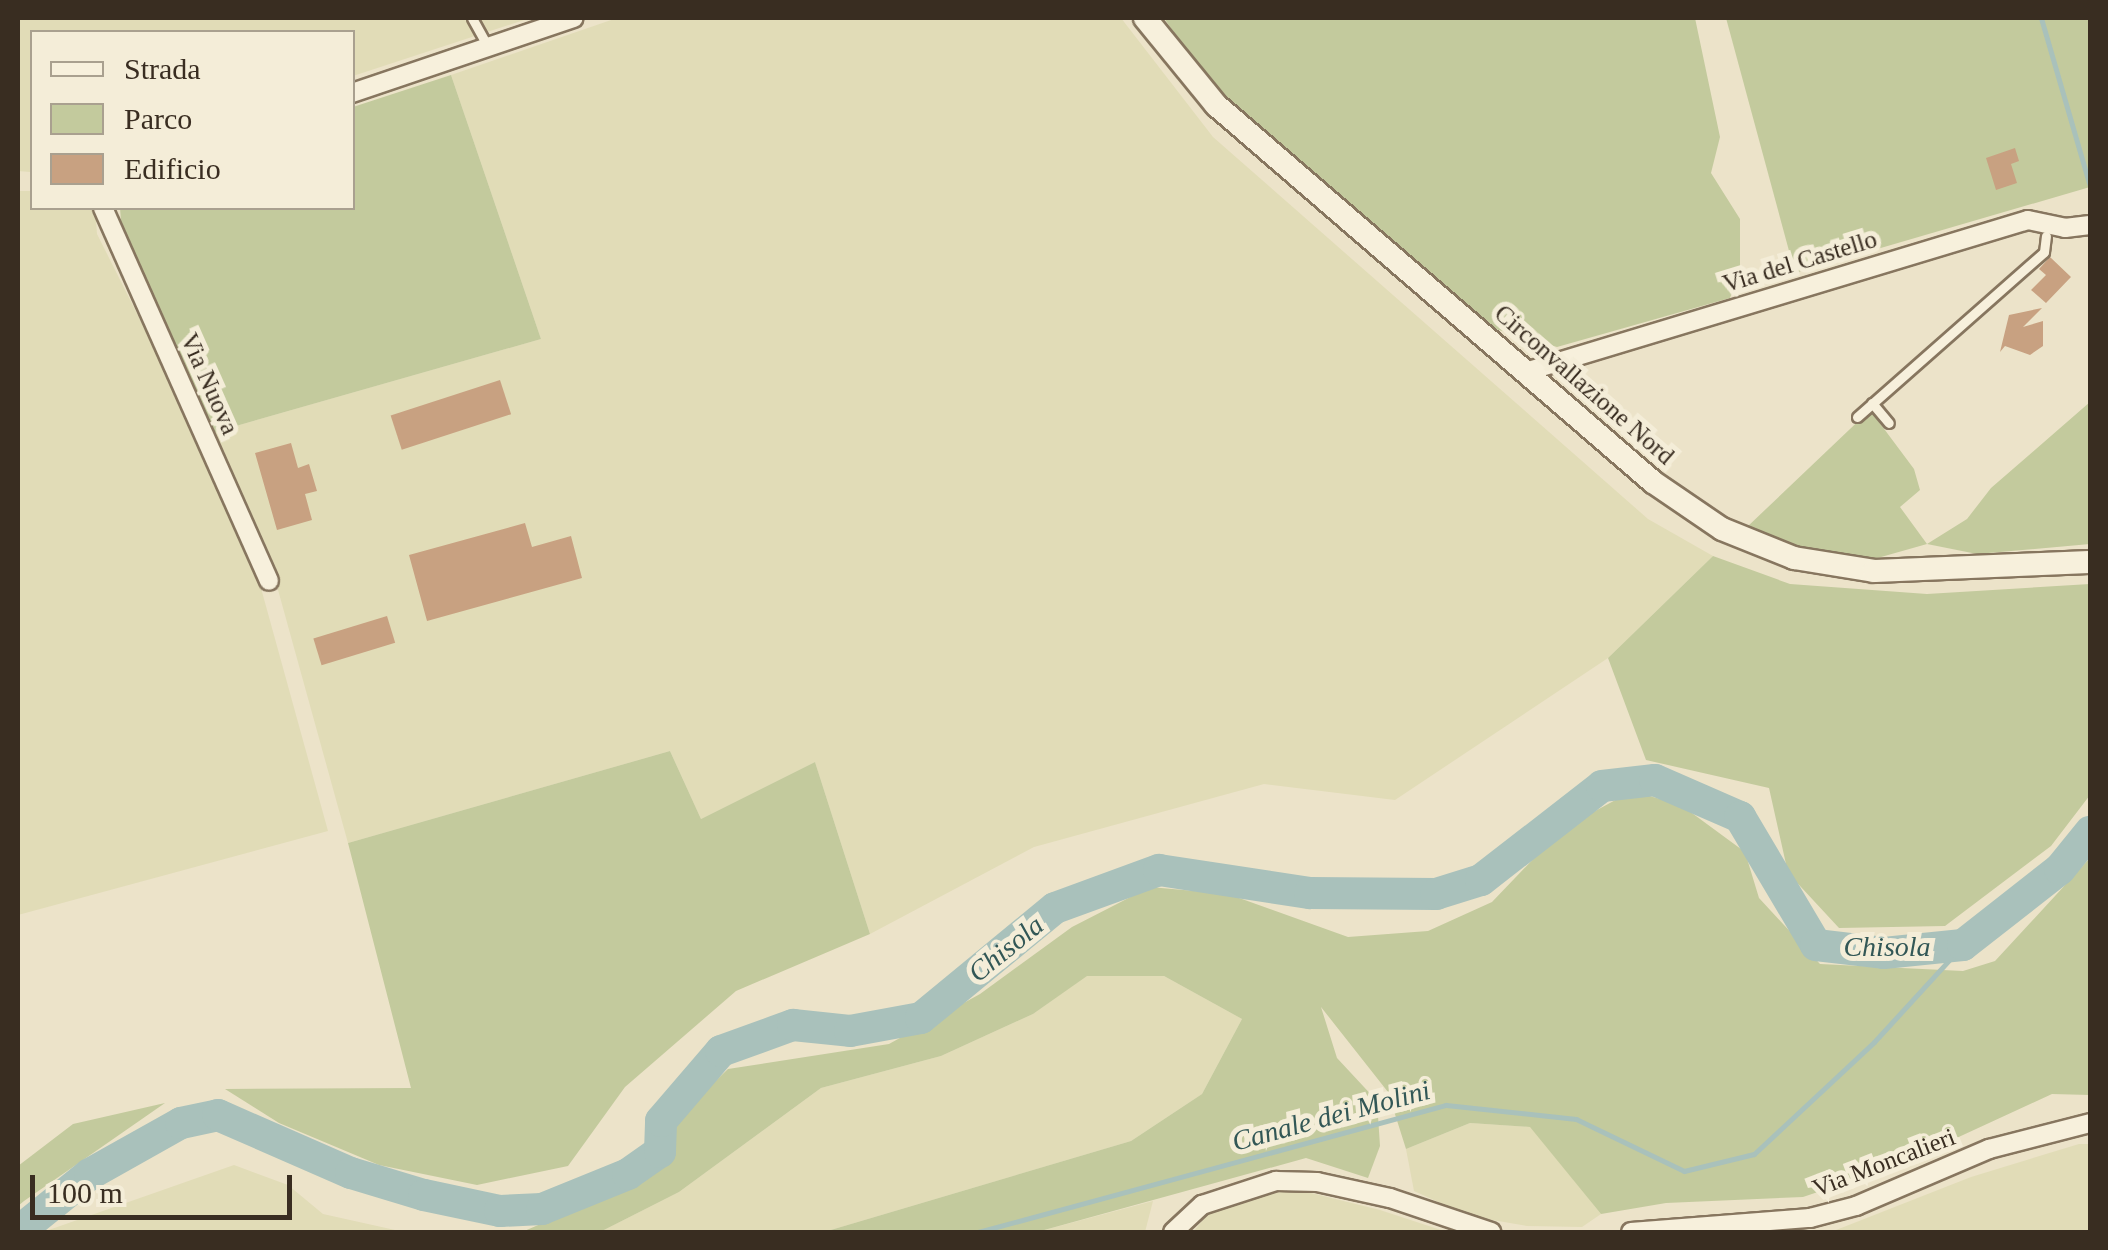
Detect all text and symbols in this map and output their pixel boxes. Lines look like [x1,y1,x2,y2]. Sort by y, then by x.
legend [30,30,355,210]
text: Strada [124,52,201,85]
text: Parco [124,102,192,135]
text: Edificio [124,152,221,185]
street label: Via del Castello [1719,224,1881,300]
street label: Circonvallazione Nord [1488,299,1680,471]
street label: Via Nuova [173,329,245,439]
water label: Chisola [962,909,1050,989]
water label: Chisola [1843,930,1931,964]
water label: Canale dei Molini [1228,1073,1434,1159]
street label: Via Moncalieri [1808,1122,1960,1204]
scale bar [35,1155,298,1217]
text: 100 m [47,1176,123,1209]

